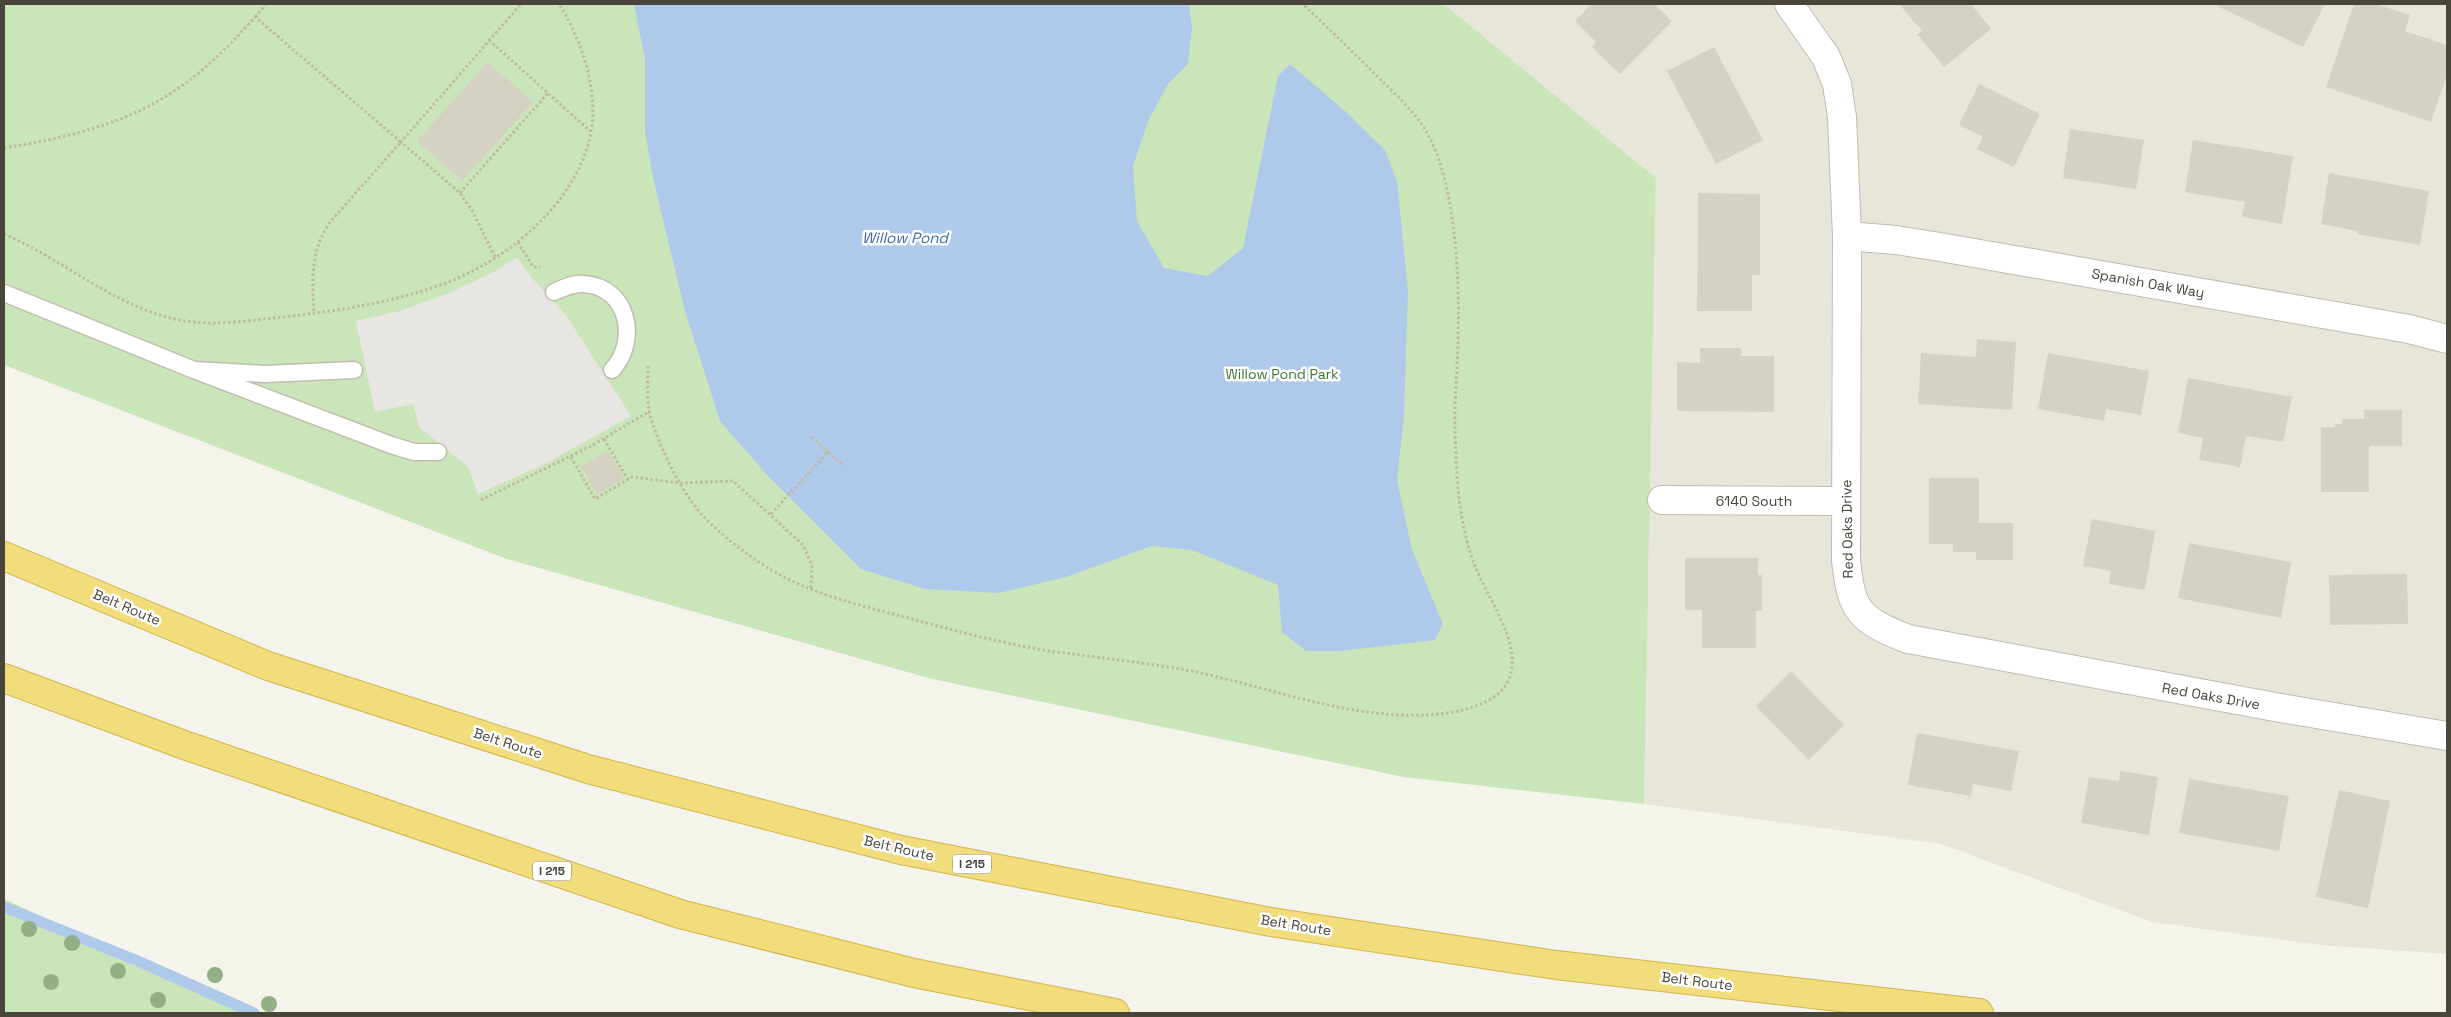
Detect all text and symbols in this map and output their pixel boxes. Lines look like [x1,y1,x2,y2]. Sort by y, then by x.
water label: Willow Pond [862,228,950,247]
street label: Spanish Oak Way [2090,264,2206,302]
park label: Willow Pond Park [1225,365,1339,383]
street label: Red Oaks Drive [1837,479,1857,579]
street label: 6140 South [1716,492,1792,510]
street label: Belt Route [91,585,163,629]
street label: Red Oaks Drive [2161,679,2261,713]
street label: Belt Route [471,723,545,763]
street label: Belt Route [862,831,936,865]
road number: I 215 [953,854,991,874]
road number: I 215 [533,861,571,880]
street label: Belt Route [1259,911,1333,939]
street label: Belt Route [1660,968,1734,994]

